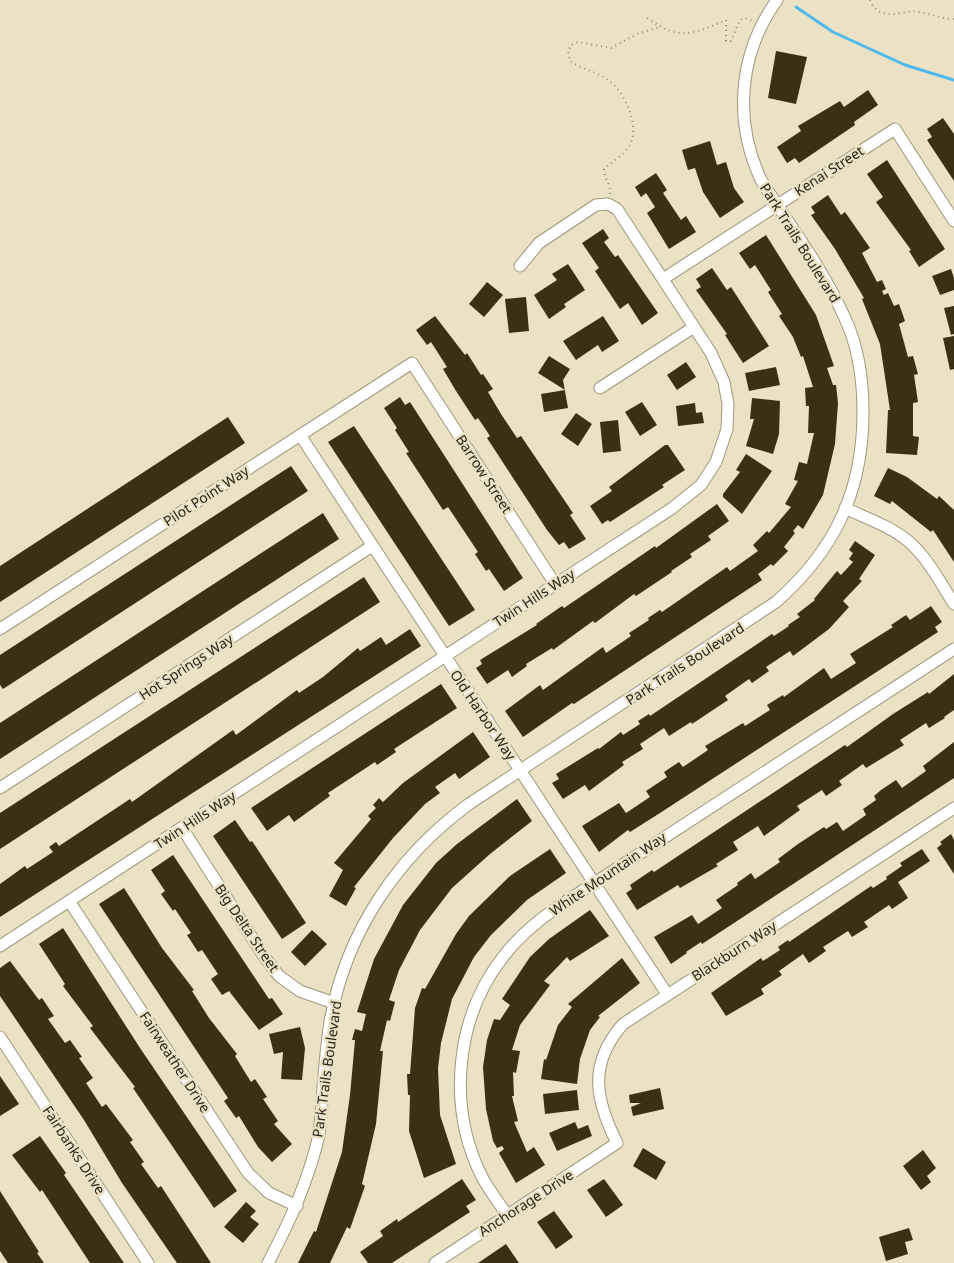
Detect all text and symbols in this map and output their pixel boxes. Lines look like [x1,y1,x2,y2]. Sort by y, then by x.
street label: Kenai Street [790,141,867,200]
street label: Park Trails Boulevard [756,179,845,306]
street label: Barrow Street [452,431,517,517]
street label: Pilot Point Way [159,460,253,530]
street label: Twin Hills Way [489,564,579,631]
street label: Park Trails Boulevard [622,618,748,709]
street label: Hot Springs Way [135,629,237,704]
street label: Old Harbor Way [446,666,521,764]
street label: Twin Hills Way [150,786,240,853]
street label: White Mountain Way [546,827,670,920]
street label: Big Delta Street [211,880,284,975]
street label: Blackburn Way [688,916,781,985]
street label: Park Trails Boulevard [308,999,345,1138]
street label: Fairweather Drive [136,1008,215,1116]
street label: Fairbanks Drive [39,1102,110,1198]
street label: Anchorage Drive [475,1165,577,1240]

